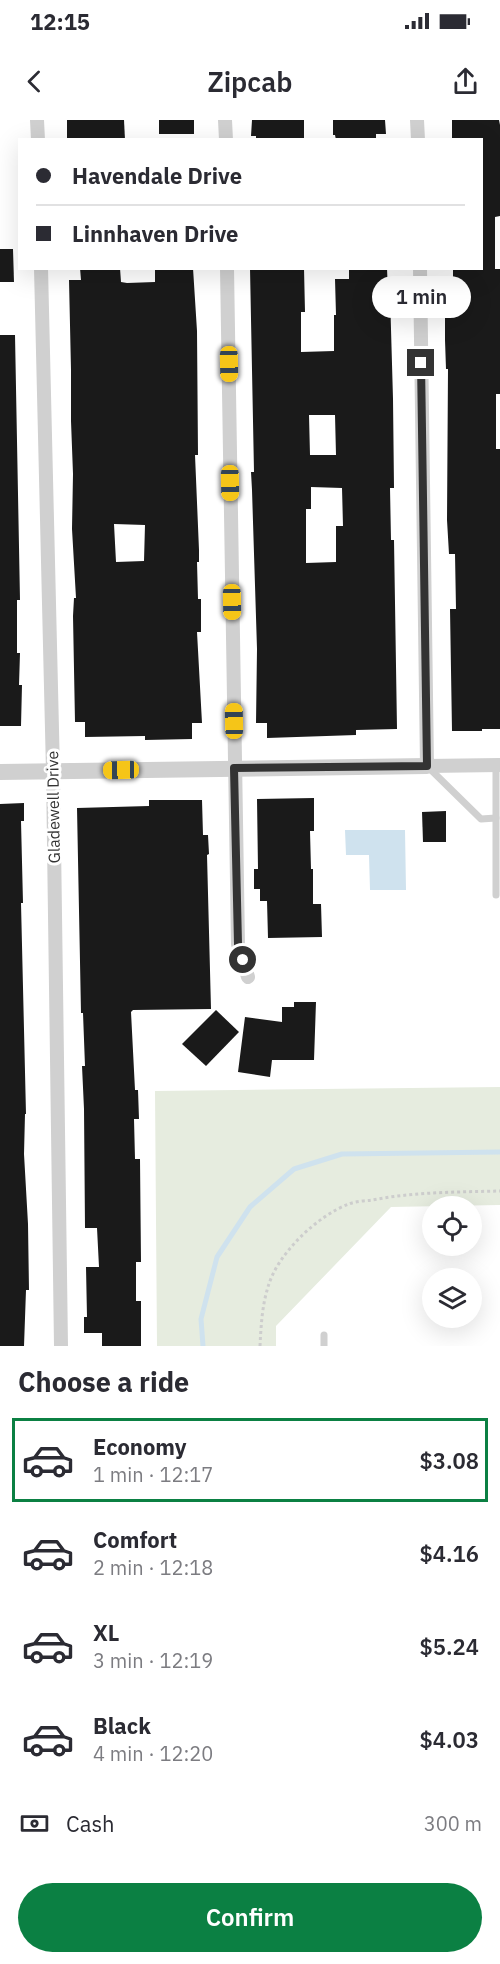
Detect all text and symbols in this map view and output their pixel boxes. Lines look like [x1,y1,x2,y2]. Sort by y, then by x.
text: 12:15 [30,7,90,36]
text: Zipcab [208,64,292,99]
icon: back [18,65,51,98]
icon: share [449,65,482,98]
text: Havendale Drive [72,161,242,190]
text: Linnhaven Drive [72,219,238,248]
callout: 1 min [372,276,470,318]
text: 1 min [396,283,447,310]
car [220,346,238,382]
route end [407,349,434,376]
car [221,465,239,501]
car [223,584,241,620]
car [225,703,243,739]
street label: Gladewell Drive [42,750,64,863]
car [103,761,139,779]
route start [229,946,256,973]
map controls [422,1196,482,1328]
button: locate [422,1196,482,1256]
button: layers [422,1268,482,1328]
text: Choose a ride [18,1364,189,1399]
text: Economy [93,1432,187,1461]
icon: car [21,1433,75,1487]
text: $3.08 [420,1446,479,1475]
text: 1 min · 12:17 [93,1461,213,1488]
text: Comfort [93,1525,177,1554]
icon: car [21,1526,75,1580]
text: $4.16 [420,1539,479,1568]
text: 2 min · 12:18 [93,1554,213,1581]
text: XL [93,1618,119,1647]
icon: car [21,1619,75,1673]
text: $5.24 [420,1632,479,1661]
text: 3 min · 12:19 [93,1647,213,1674]
text: Black [93,1711,151,1740]
icon: car [21,1712,75,1766]
text: $4.03 [420,1725,479,1754]
text: 4 min · 12:20 [93,1740,213,1767]
icon: cash [18,1807,51,1840]
text: Cash [66,1809,115,1838]
text: 300 m [424,1810,482,1837]
button: Confirm [18,1883,482,1952]

